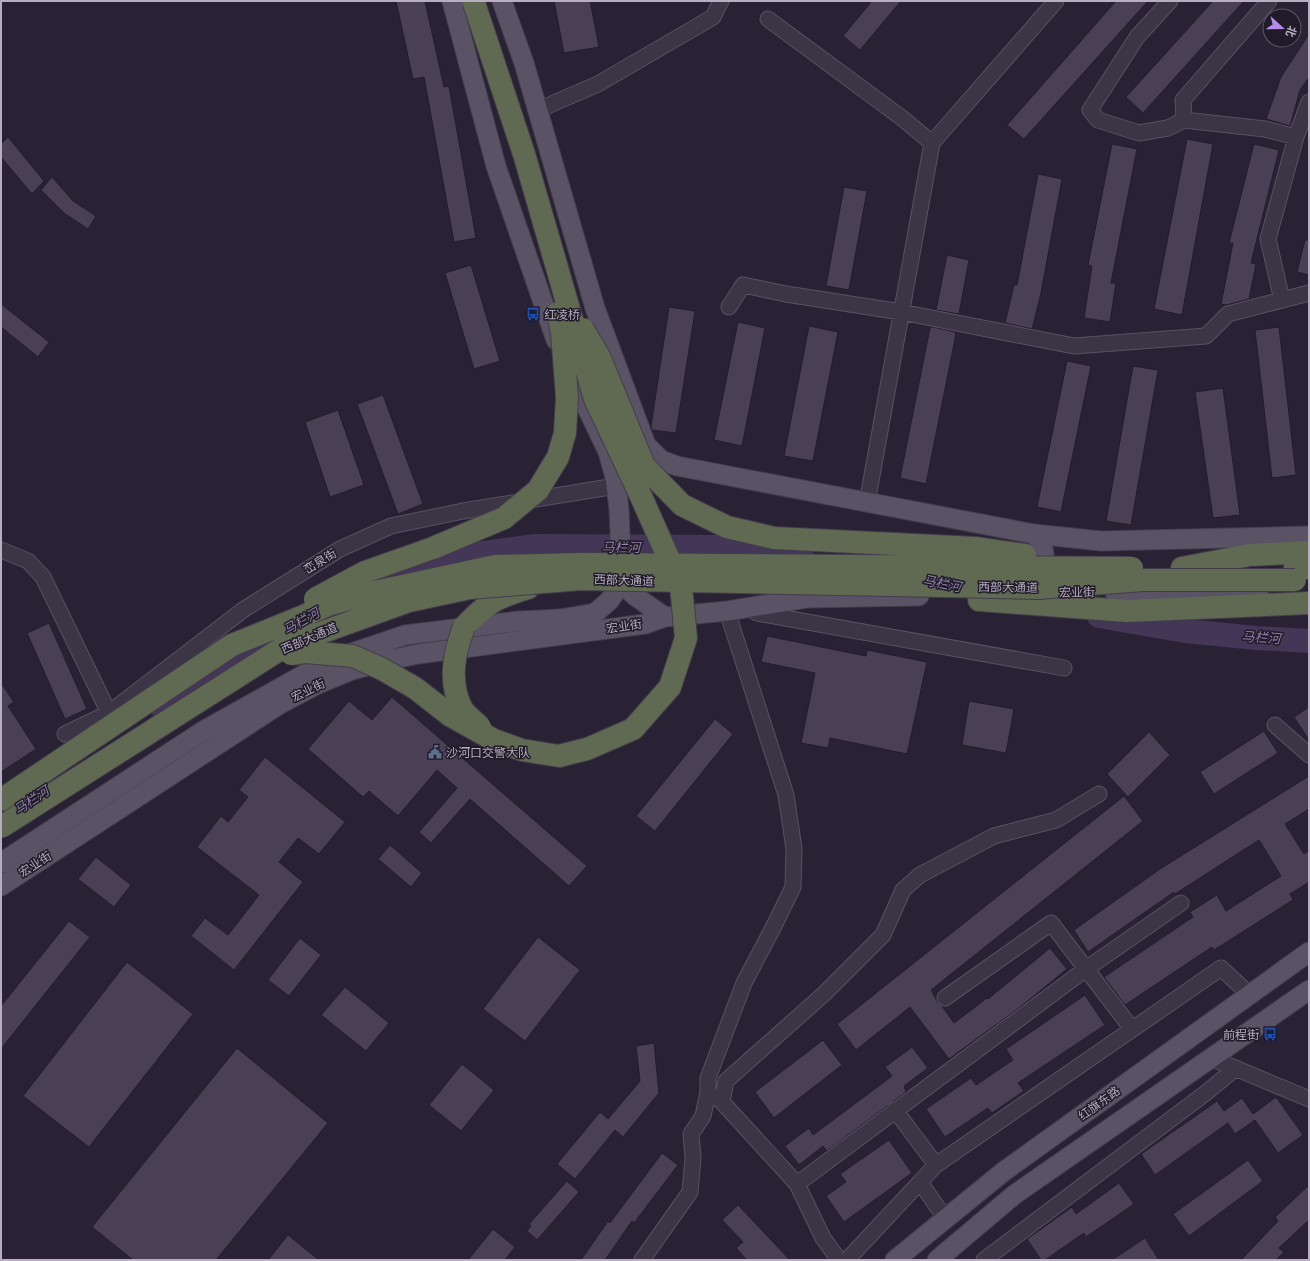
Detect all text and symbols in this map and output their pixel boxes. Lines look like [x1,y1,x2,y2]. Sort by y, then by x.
north arrow [1262,8,1302,48]
text: 北 [1283,24,1300,39]
bus stop icon: 红凌桥 [525,306,541,322]
place label: 红凌桥 [544,307,580,322]
water label: 马栏河 [601,539,643,555]
street label: 峦泉街 [301,545,339,577]
street label: 西部大通道 [594,571,654,589]
water label: 马栏河 [921,571,966,595]
street label: 西部大通道 [978,579,1038,595]
street label: 宏业街 [1059,584,1095,600]
water label: 马栏河 [280,603,324,638]
street label: 宏业街 [605,616,643,636]
street label: 西部大通道 [278,619,340,657]
water label: 马栏河 [1241,628,1284,647]
street label: 宏业街 [289,675,327,705]
public building icon: 沙河口交警大队 [427,744,443,760]
place label: 沙河口交警大队 [446,745,530,760]
water label: 马栏河 [10,781,54,818]
street label: 宏业街 [16,848,54,880]
bus stop icon: 前程街 [1262,1026,1278,1042]
place label: 前程街 [1223,1027,1259,1042]
street label: 红旗东路 [1075,1083,1123,1123]

